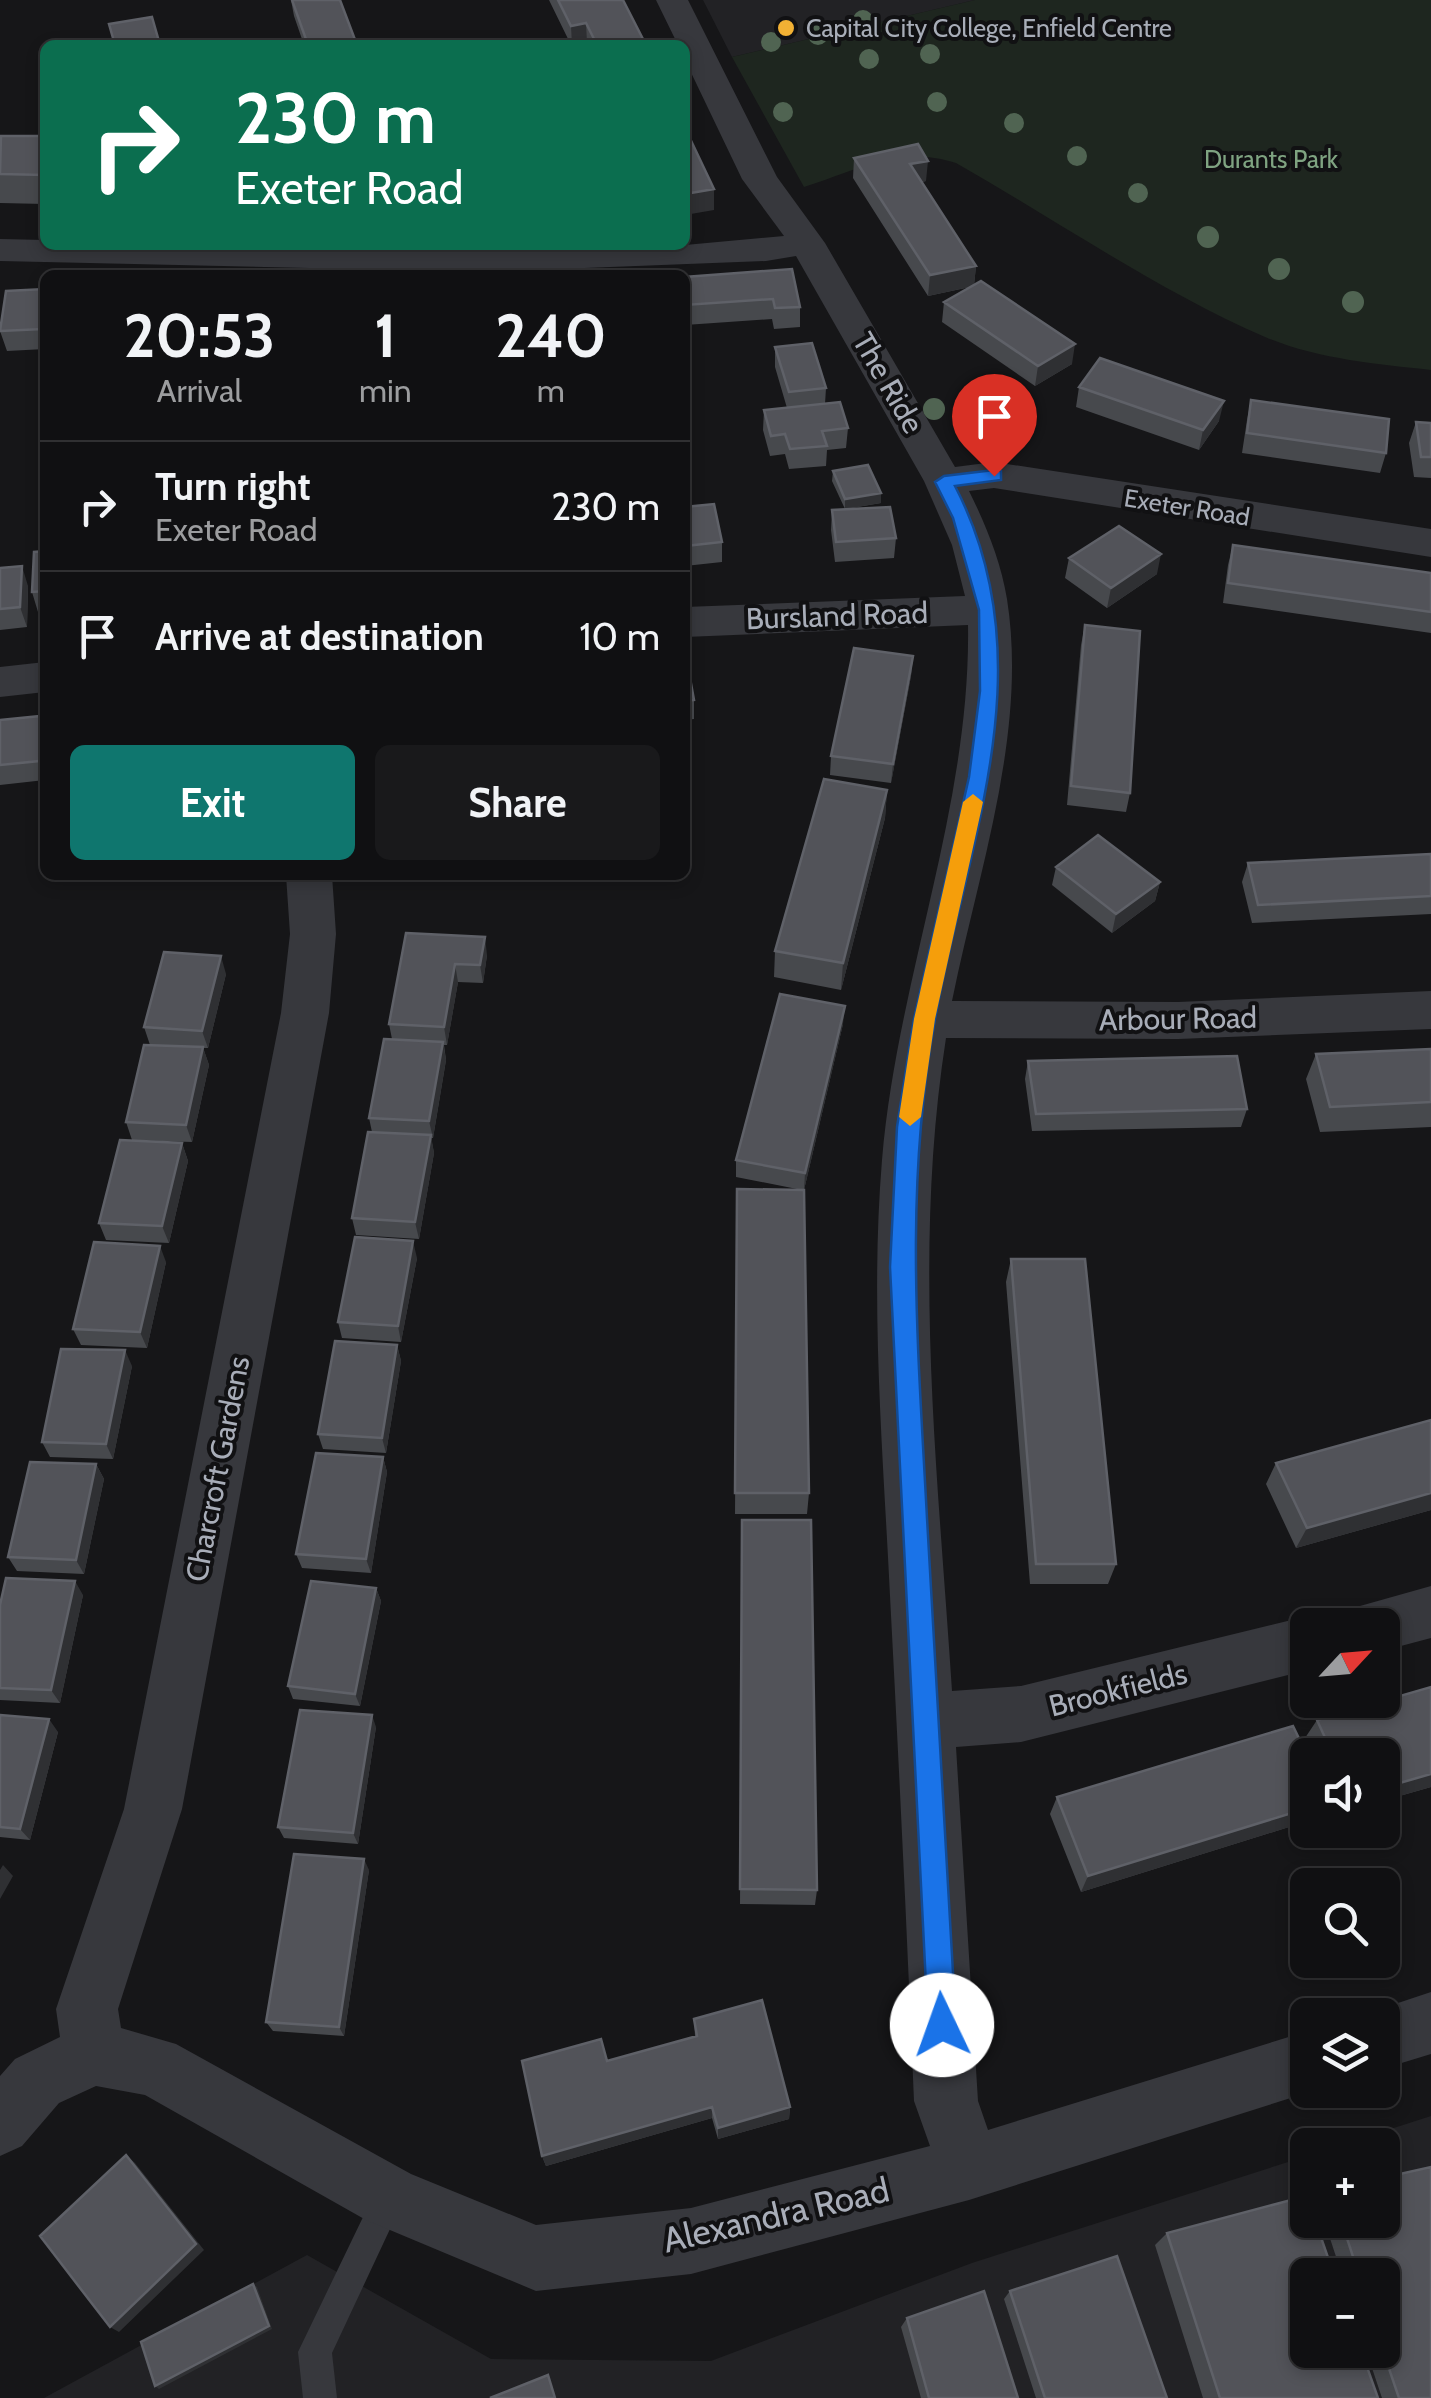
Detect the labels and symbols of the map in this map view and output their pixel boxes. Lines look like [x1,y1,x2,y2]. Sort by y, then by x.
place label: Capital City College, Enfield Centre [806,13,1172,43]
marker: Capital City College, Enfield Centre [775,17,797,39]
park label: Durants Park [1204,144,1339,174]
street label: The Ride [845,326,932,440]
pin [952,374,1037,477]
street label: Exeter Road [1122,482,1252,532]
street label: Bursland Road [745,594,929,637]
street label: Arbour Road [1099,999,1257,1038]
street label: Charcroft Gardens [178,1353,258,1585]
north arrow [1290,1608,1400,1718]
street label: Brookfields [1045,1655,1191,1725]
position arrow [890,1973,994,2077]
street label: Alexandra Road [659,2168,893,2261]

